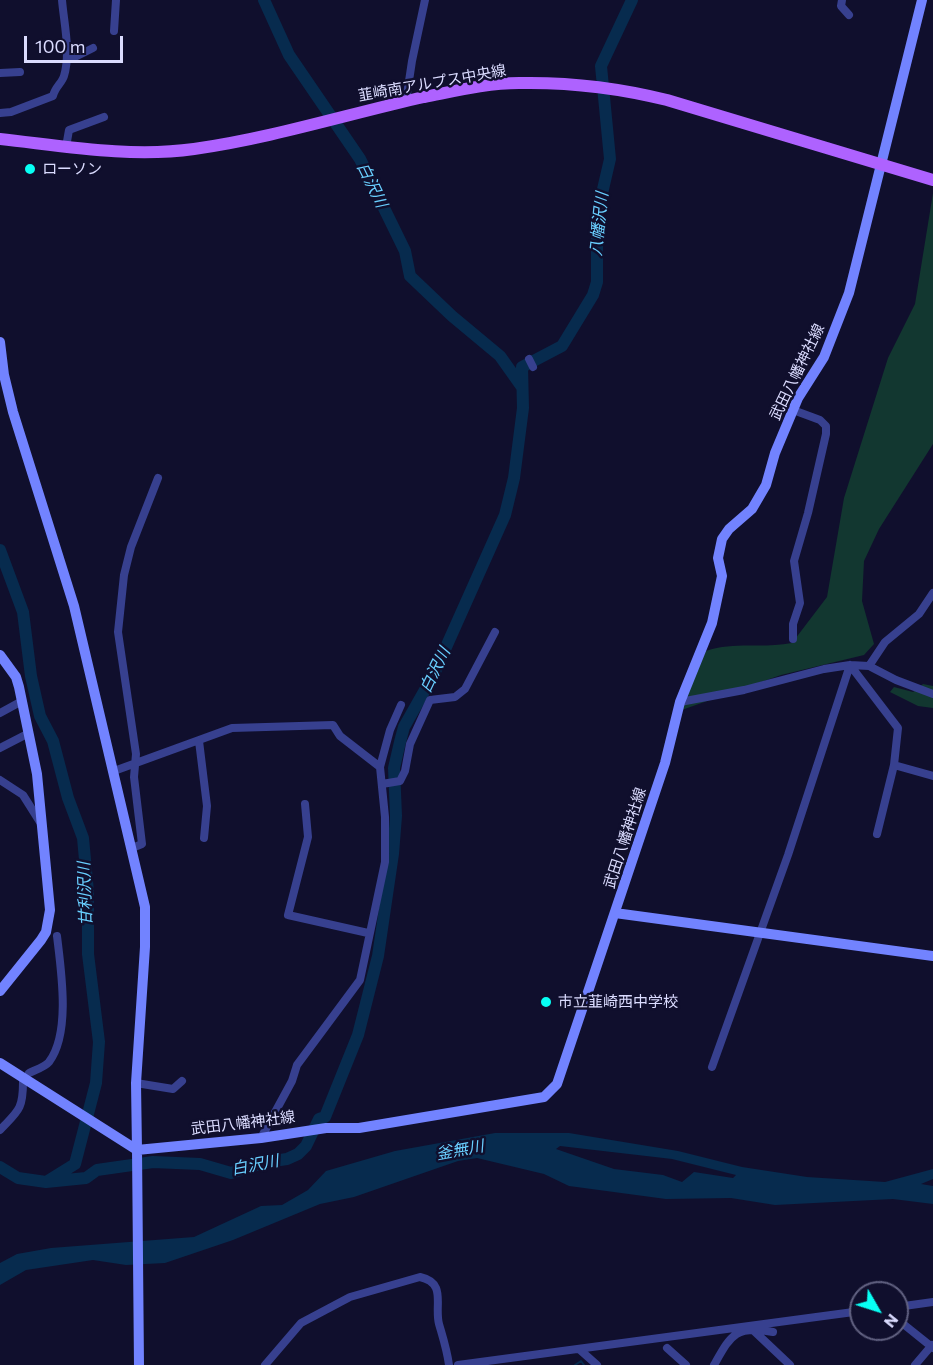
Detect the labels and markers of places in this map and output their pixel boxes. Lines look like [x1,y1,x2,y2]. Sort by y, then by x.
place label: ローソン [42,160,102,178]
marker: ローソン [23,162,37,176]
place label: 市立韮崎西中学校 [558,993,678,1011]
marker: 市立韮崎西中学校 [539,995,553,1009]

